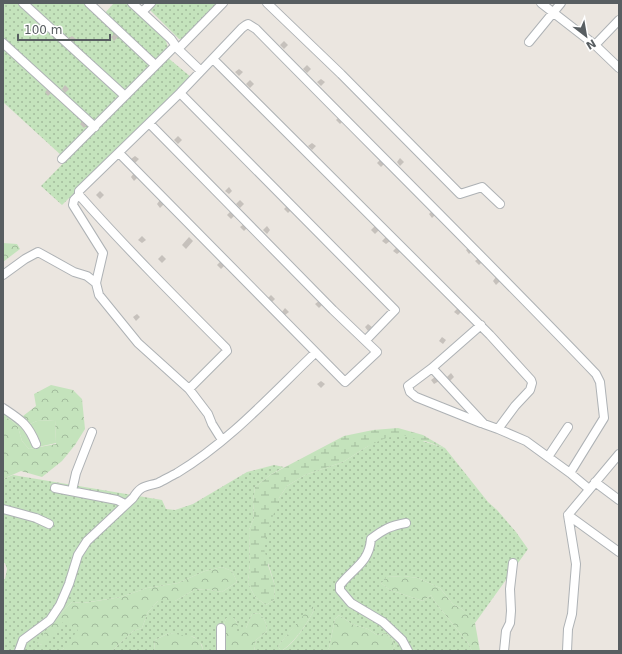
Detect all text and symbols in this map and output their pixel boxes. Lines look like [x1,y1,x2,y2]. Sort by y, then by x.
scale bar [18,16,110,42]
north arrow [566,16,606,56]
text: 100 m [24,23,62,37]
text: N [584,36,598,52]

